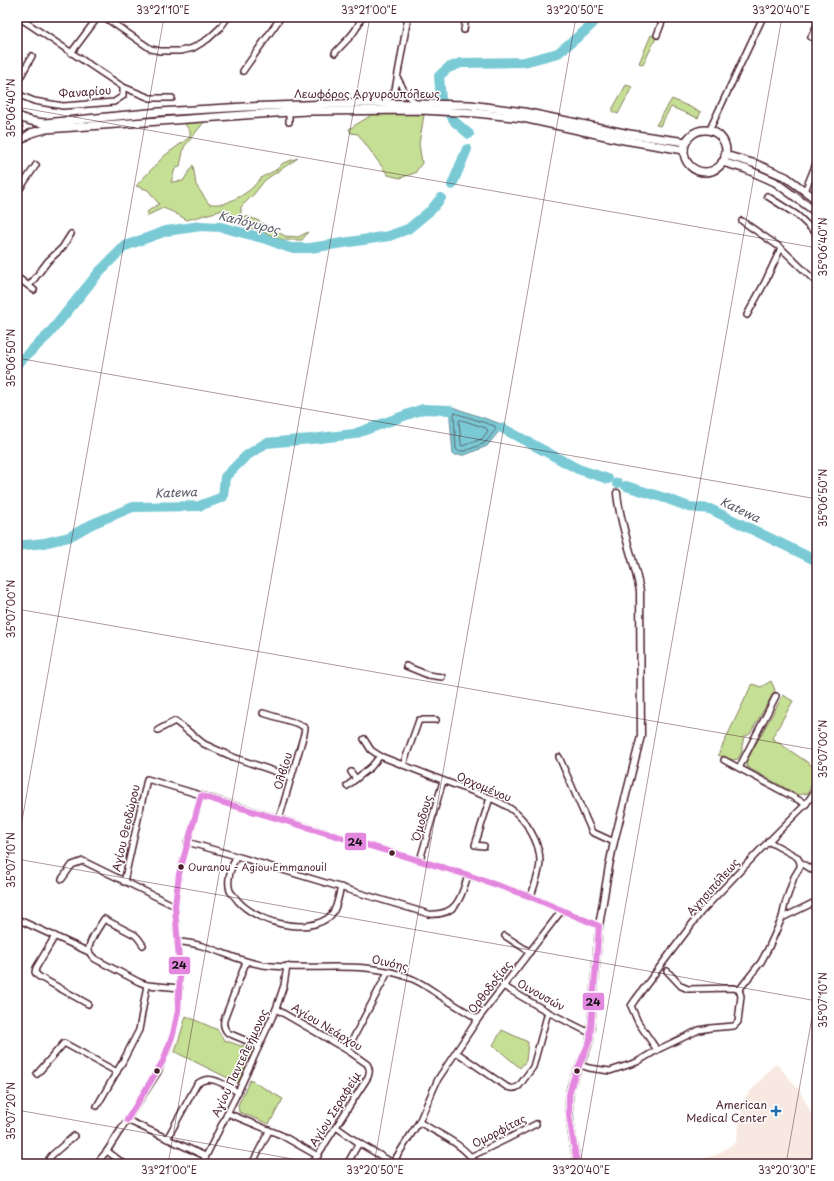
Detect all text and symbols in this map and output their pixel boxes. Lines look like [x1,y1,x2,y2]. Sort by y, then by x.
text: 33°21'10"E [136,2,190,17]
text: 33°21'00"E [341,2,397,17]
text: 33°20'50"E [546,2,604,17]
text: 33°20'40"E [752,2,810,17]
text: 35°06'40"N [3,78,18,137]
street label: Φαναρίου [58,81,112,102]
street label: Λεωφόρος Αργυρουπόλεως [294,85,440,102]
water label: Καλόγυρος [217,206,283,239]
text: 35°06'40"N [815,217,830,276]
text: 35°06'50"N [3,328,18,387]
text: 35°06'50"N [815,468,830,527]
water label: Katewa [155,482,198,502]
water label: Katewa [718,492,764,527]
text: 35°07'00"N [3,580,18,638]
text: 35°07'00"N [815,720,830,778]
street label: Ολβίου [269,750,296,792]
street label: Ορχομένου [454,767,514,806]
street label: Αγίου Θεοδώρου [107,783,144,873]
street label: Όμοδους [407,793,436,844]
text: 35°07'10"N [3,832,18,888]
line badge: 24 [344,832,367,851]
text: 24 [348,833,363,850]
unlabelled marker [387,848,397,858]
street label: Αγησιπόλεως [682,854,743,919]
place label: Ouranou - Agiou Emmanouil [188,859,327,874]
marker: Ouranou - Agiou Emmanouil [176,862,186,872]
street label: Οινόης [370,950,410,975]
line badge: 24 [168,956,191,975]
text: 24 [172,956,187,973]
street label: Ορθοδοξίας [464,957,516,1017]
text: 35°07'10"N [815,972,830,1028]
street label: Οινουσών [514,974,568,1015]
line badge: 24 [582,992,605,1011]
text: 24 [586,993,601,1010]
street label: Αγίου Νεάρχου [288,999,366,1055]
street label: Αγίου Παντελεήμονος [207,1006,272,1120]
unlabelled marker [152,1066,162,1076]
unlabelled marker [572,1066,582,1076]
street label: Αγίου Σεραφείμ [305,1067,365,1150]
text: 35°07'20"N [3,1082,18,1140]
place label: American Medical Center [686,1096,768,1126]
marker: American Medical Center [770,1105,782,1117]
street label: Ομορφίτας [469,1110,529,1151]
text: 33°21'00"E [141,1162,197,1177]
text: 33°20'50"E [346,1162,404,1177]
text: 33°20'40"E [552,1162,610,1177]
text: 33°20'30"E [758,1162,816,1177]

